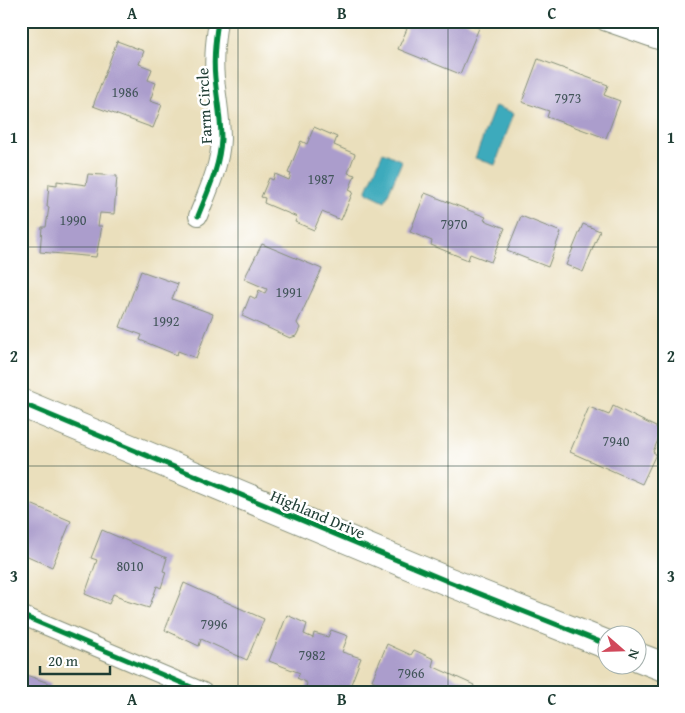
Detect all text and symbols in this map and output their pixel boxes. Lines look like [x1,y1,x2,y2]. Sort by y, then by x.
text: A [127,1,138,25]
text: B [337,1,347,25]
text: C [547,1,557,25]
street label: Farm Circle [190,67,218,145]
house number: 1986 [112,82,139,102]
house number: 7973 [555,88,581,108]
text: 1 [10,125,18,149]
text: 1 [667,125,675,149]
house number: 1987 [308,169,335,189]
house number: 1990 [60,210,87,230]
house number: 7970 [441,214,468,234]
house number: 1991 [276,282,302,302]
house number: 1992 [153,311,179,331]
text: 2 [10,344,18,368]
text: 2 [667,344,675,368]
house number: 7940 [603,431,630,451]
street label: Highland Drive [267,483,369,545]
house number: 8010 [117,556,144,576]
text: 3 [10,564,18,588]
text: 3 [667,564,675,588]
house number: 7996 [201,614,228,634]
north arrow [598,626,648,676]
scale bar [40,643,110,675]
house number: 7982 [299,645,325,665]
text: N [623,647,645,663]
text: 20 m [48,650,79,671]
house number: 7966 [398,663,425,683]
text: A [127,687,138,711]
text: B [337,687,347,711]
text: C [547,687,557,711]

